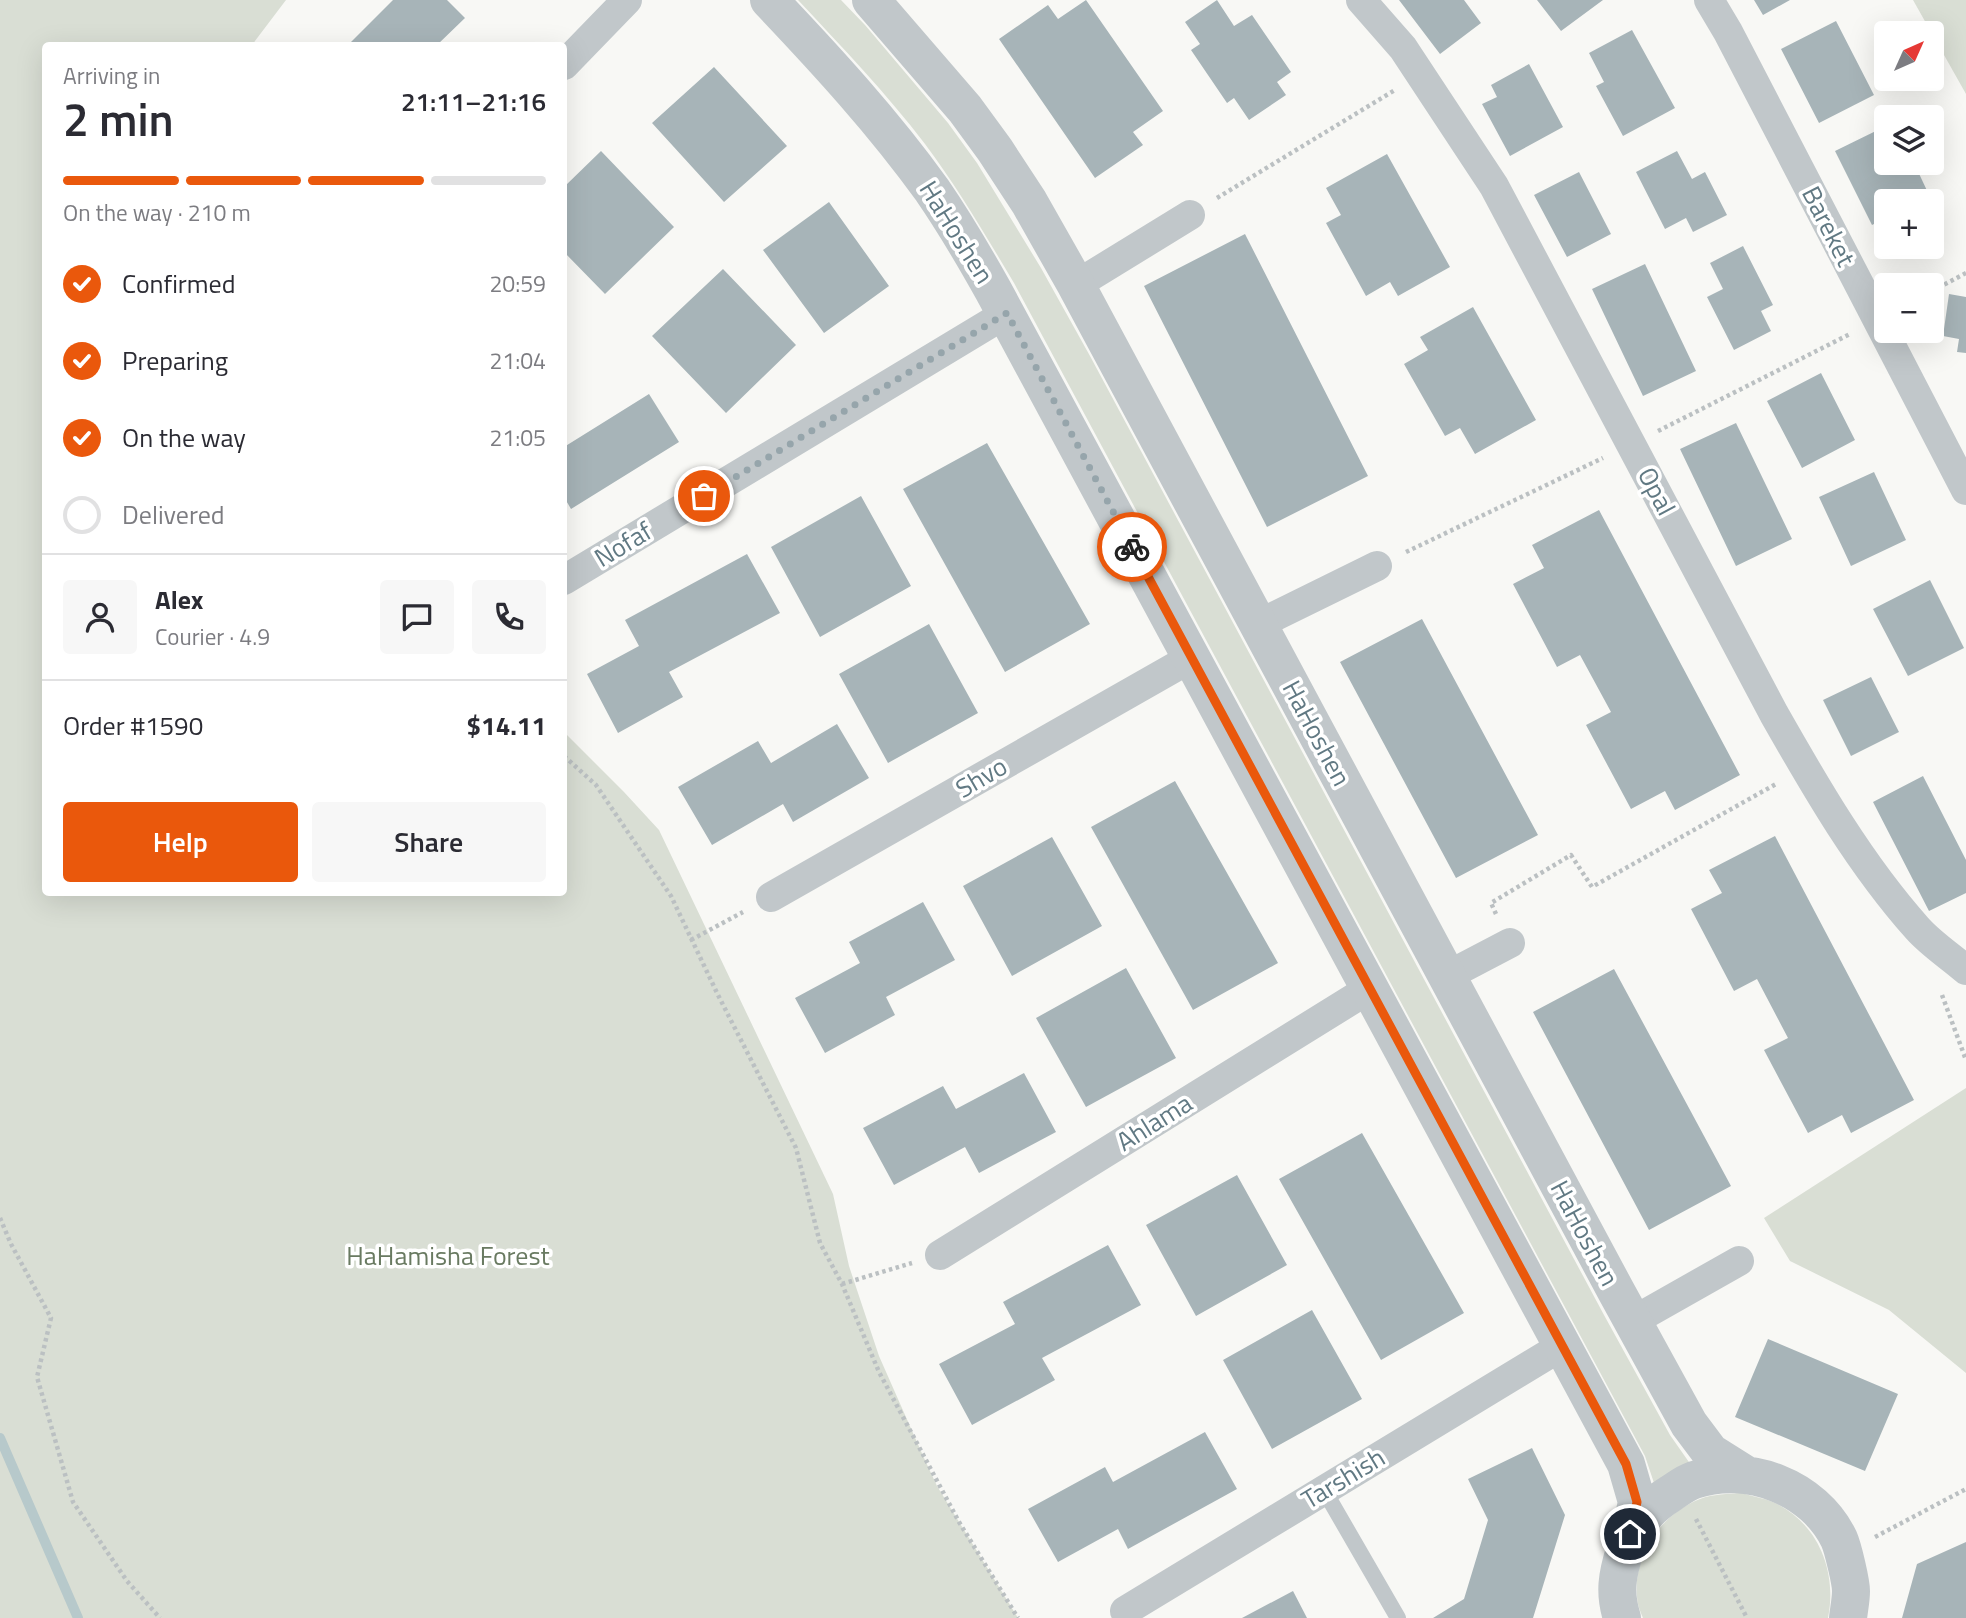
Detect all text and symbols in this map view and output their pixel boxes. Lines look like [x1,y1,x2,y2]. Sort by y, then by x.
north arrow [1874,21,1944,91]
map controls [1874,21,1944,343]
text: Arriving in [63,58,160,93]
text: 21:11–21:16 [401,82,546,121]
text: 2 min [63,84,174,154]
button: layers [1874,105,1944,175]
street label: HaHoshen [910,173,1004,291]
street label: Bareket [1792,179,1866,273]
button: + [1874,189,1944,259]
text: On the way · 210 m [63,195,251,230]
text: Confirmed [122,264,236,303]
icon: check [63,265,101,303]
text: 20:59 [489,266,546,301]
button: − [1874,273,1944,343]
text: Preparing [122,341,228,380]
icon: check [63,342,101,380]
text: 21:04 [489,343,546,378]
text: On the way [122,418,246,457]
icon: check [63,419,101,457]
text: 21:05 [489,420,546,455]
street label: Opal [1628,460,1686,522]
pin [674,466,734,526]
icon: bag [685,477,723,515]
text: Delivered [122,495,225,534]
street label: Nofaf [587,511,660,577]
courier [1097,512,1167,582]
icon: bike [1113,528,1151,566]
button: person [63,580,137,654]
text: Alex [155,580,203,619]
button: chat [380,580,454,654]
button: phone [472,580,546,654]
text: Courier · 4.9 [155,619,270,654]
street label: HaHoshen [1273,673,1361,793]
text: Order #1590 [63,706,203,745]
text: $14.11 [467,706,546,745]
street label: Shvo [948,747,1014,807]
button: Help [63,802,298,882]
button: Share [312,802,546,882]
street label: Ahlama [1108,1083,1200,1161]
street label: HaHoshen [1541,1173,1629,1293]
park label: HaHamisha Forest [346,1236,550,1275]
street label: Tarshish [1294,1438,1392,1518]
pin [1600,1504,1660,1564]
icon: home [1611,1515,1649,1553]

